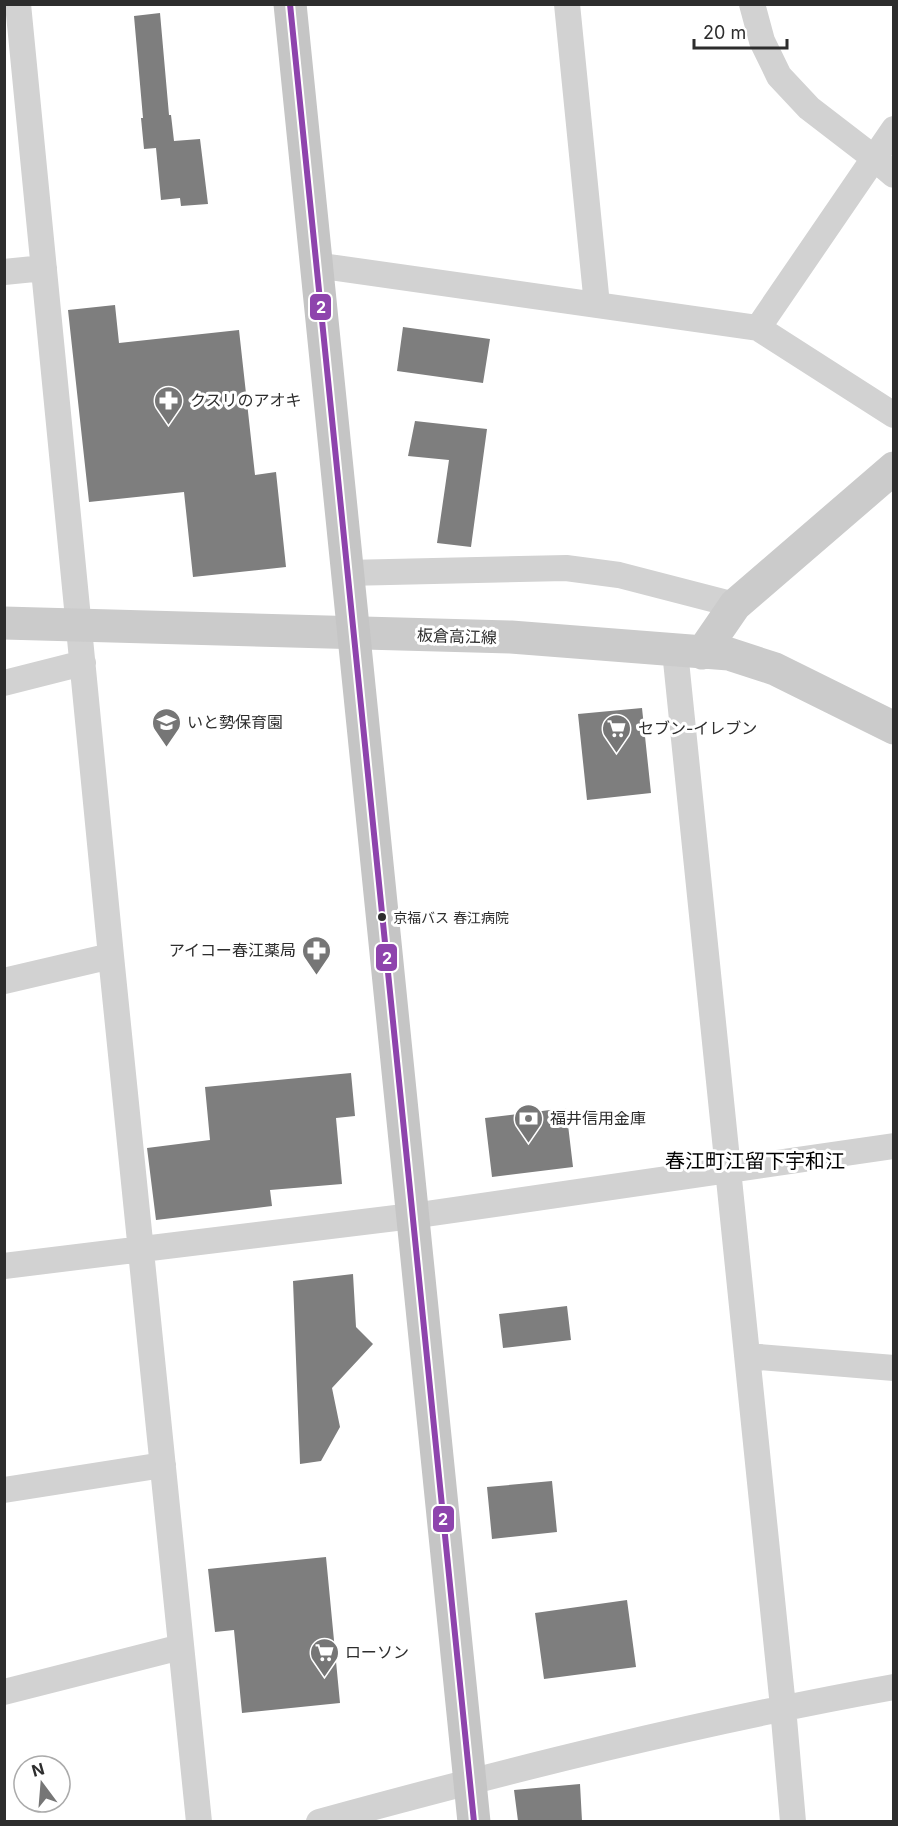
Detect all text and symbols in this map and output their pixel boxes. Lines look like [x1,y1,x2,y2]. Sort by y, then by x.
scale bar [694,12,787,50]
text: 20 m [703,22,746,43]
line badge: 2 [309,293,332,321]
text: 2 [316,297,326,317]
pharmacy icon: クスリのアオキ [153,384,185,426]
place label: クスリのアオキ [190,390,302,410]
street label: 板倉高江線 [417,625,497,647]
school or university icon: いと勢保育園 [150,706,182,748]
place label: いと勢保育園 [187,712,283,732]
supermarket icon: セブン-イレブン [601,712,633,754]
place label: セブン-イレブン [638,718,757,738]
place label: 京福バス 春江病院 [393,909,509,926]
marker: 京福バス 春江病院 [376,911,388,923]
pharmacy icon: アイコー春江薬局 [301,934,333,976]
place label: アイコー春江薬局 [169,940,296,960]
line badge: 2 [375,943,398,972]
text: 2 [382,948,392,968]
bank icon: 福井信用金庫 [513,1102,545,1144]
place label: 福井信用金庫 [550,1108,646,1128]
district label: 春江町江留下宇和江 [665,1149,845,1173]
line badge: 2 [432,1505,455,1533]
text: 2 [438,1509,448,1529]
supermarket icon: ローソン [308,1636,340,1678]
place label: ローソン [345,1642,409,1662]
north arrow [12,1754,72,1814]
text: N [29,1758,46,1781]

